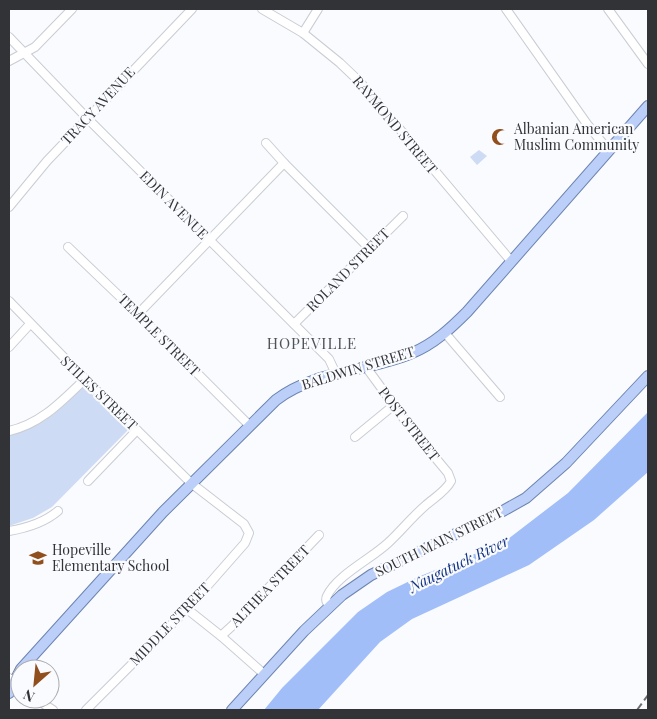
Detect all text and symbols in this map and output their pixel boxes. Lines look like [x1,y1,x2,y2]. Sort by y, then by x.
street label: TRACY AVENUE [56,62,139,149]
street label: RAYMOND STREET [349,72,442,178]
place label: Albanian American Muslim Community [513,119,639,154]
mosque icon: Albanian American Muslim Community [490,127,510,147]
street label: EDIN AVENUE [136,166,213,243]
street label: ROLAND STREET [302,224,394,315]
street label: TEMPLE STREET [114,289,205,380]
district label: HOPEVILLE [267,333,357,353]
street label: BALDWIN STREET [299,341,417,394]
street label: STILES STREET [57,351,142,434]
street label: POST STREET [374,383,444,465]
street label: SOUTH MAIN STREET [372,502,506,581]
water label: Naugatuck River [404,530,512,597]
place label: Hopeville Elementary School [52,540,170,575]
street label: ALTHEA STREET [225,540,314,631]
school or university icon: Hopeville Elementary School [28,548,48,568]
street label: MIDDLE STREET [125,578,214,669]
north arrow [10,659,60,709]
text: N [20,685,38,707]

